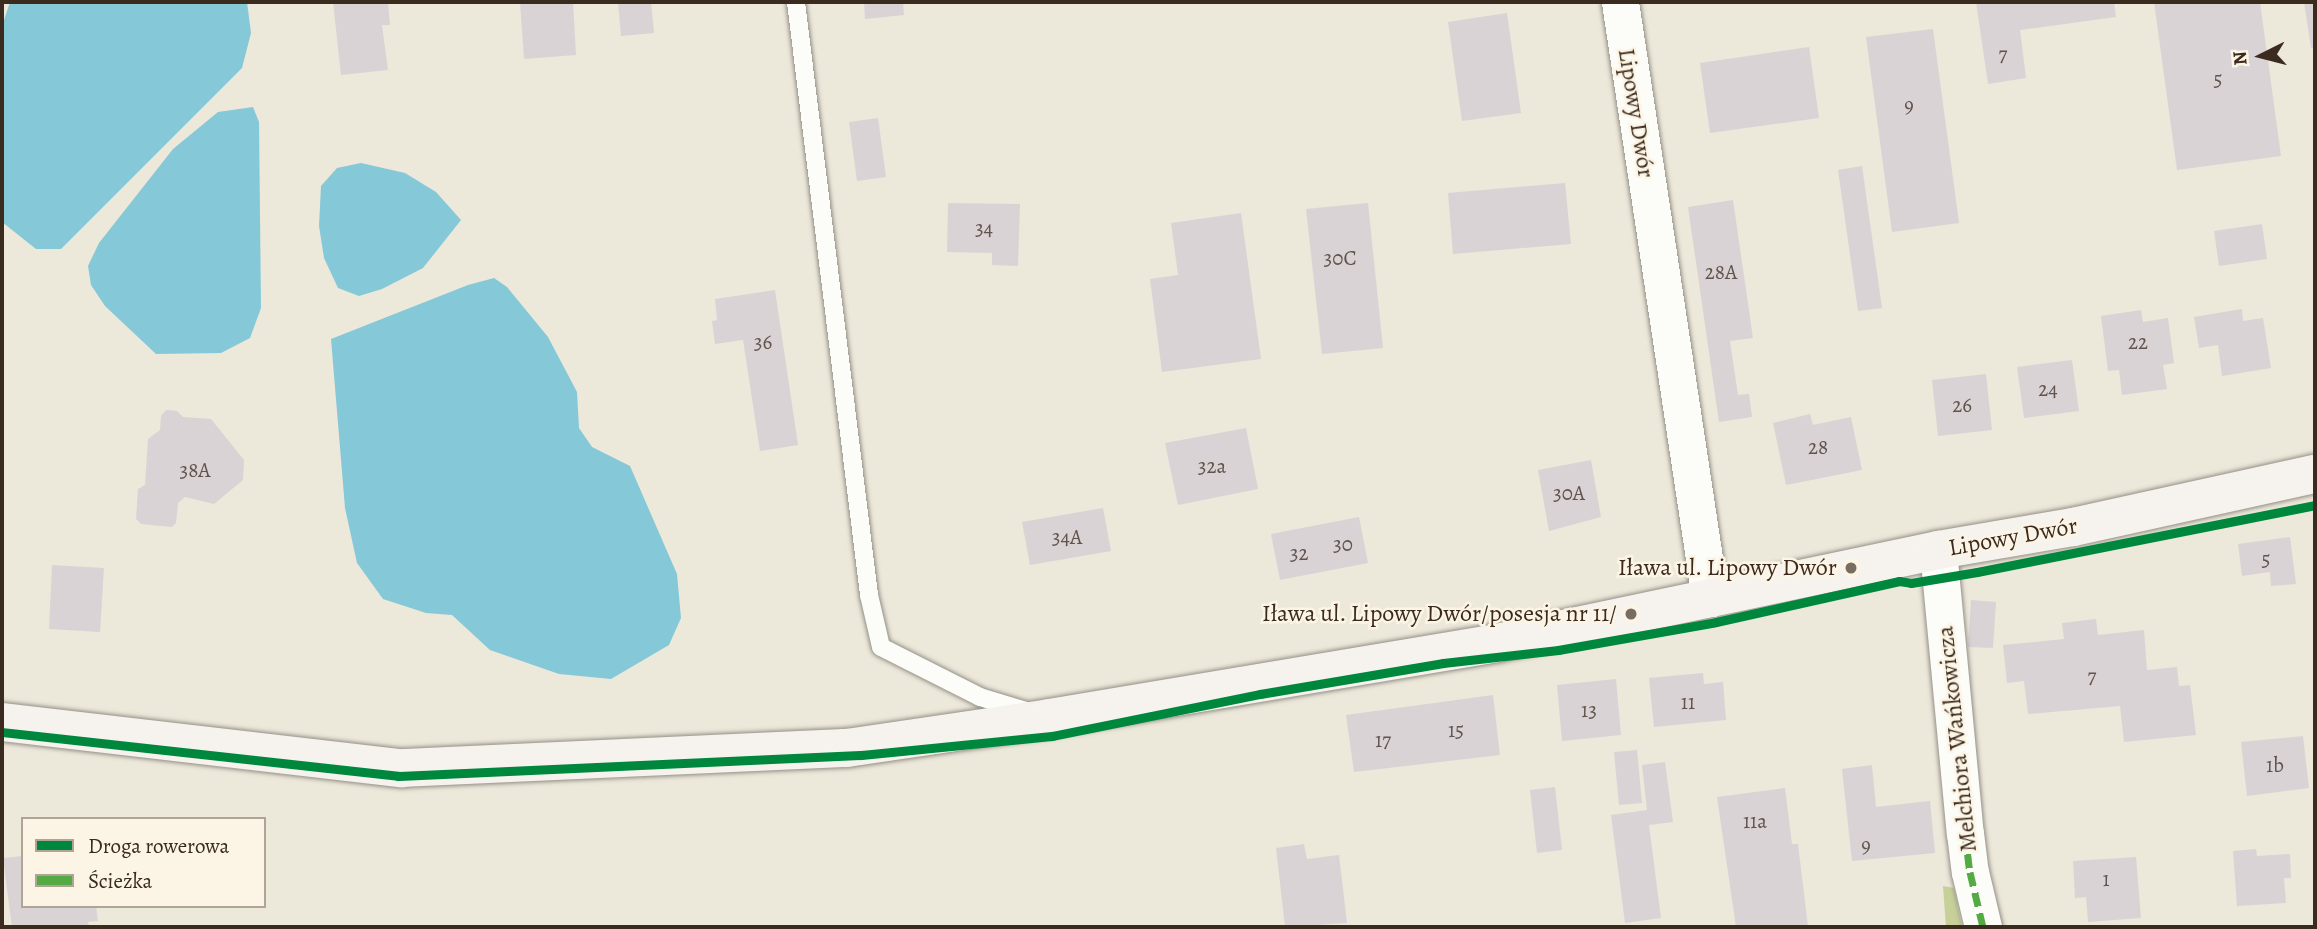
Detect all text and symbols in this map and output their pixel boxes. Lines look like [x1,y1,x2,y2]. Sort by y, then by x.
north arrow [2226,21,2296,91]
house number: 7 [1999,41,2007,67]
street label: Lipowy Dwór [1612,46,1660,180]
text: N [2226,50,2254,66]
house number: 5 [2213,66,2223,92]
house number: 9 [1904,92,1914,118]
house number: 34 [975,215,993,241]
house number: 30C [1323,245,1357,271]
house number: 28A [1705,259,1737,285]
house number: 36 [754,329,772,355]
house number: 22 [2128,329,2148,355]
house number: 24 [2038,376,2058,402]
house number: 26 [1952,392,1972,418]
house number: 28 [1808,434,1828,460]
house number: 32a [1198,453,1226,479]
house number: 38A [179,457,211,483]
house number: 30A [1553,480,1585,506]
street label: Lipowy Dwór [1946,512,2080,562]
house number: 34A [1052,524,1082,550]
house number: 30 [1333,531,1353,557]
house number: 32 [1290,540,1308,566]
house number: 5 [2261,546,2271,572]
place label: Iława ul. Lipowy Dwór [1617,554,1837,582]
marker: Iława ul. Lipowy Dwór [1843,560,1859,576]
place label: Iława ul. Lipowy Dwór/posesja nr 11/ [1261,600,1617,628]
marker: Iława ul. Lipowy Dwór/posesja nr 11/ [1623,606,1639,622]
street label: Melchiora Wańkowicza [1931,624,1983,854]
house number: 7 [2088,663,2096,689]
house number: 11 [1681,689,1695,715]
house number: 13 [1581,697,1597,723]
house number: 15 [1448,717,1464,743]
house number: 17 [1375,727,1391,753]
house number: 1b [2266,752,2284,778]
house number: 11a [1743,808,1767,834]
legend [21,817,266,908]
text: Droga rowerowa [88,832,229,860]
house number: 9 [1861,832,1871,858]
house number: 1 [2102,866,2110,892]
text: Ścieżka [88,867,152,895]

